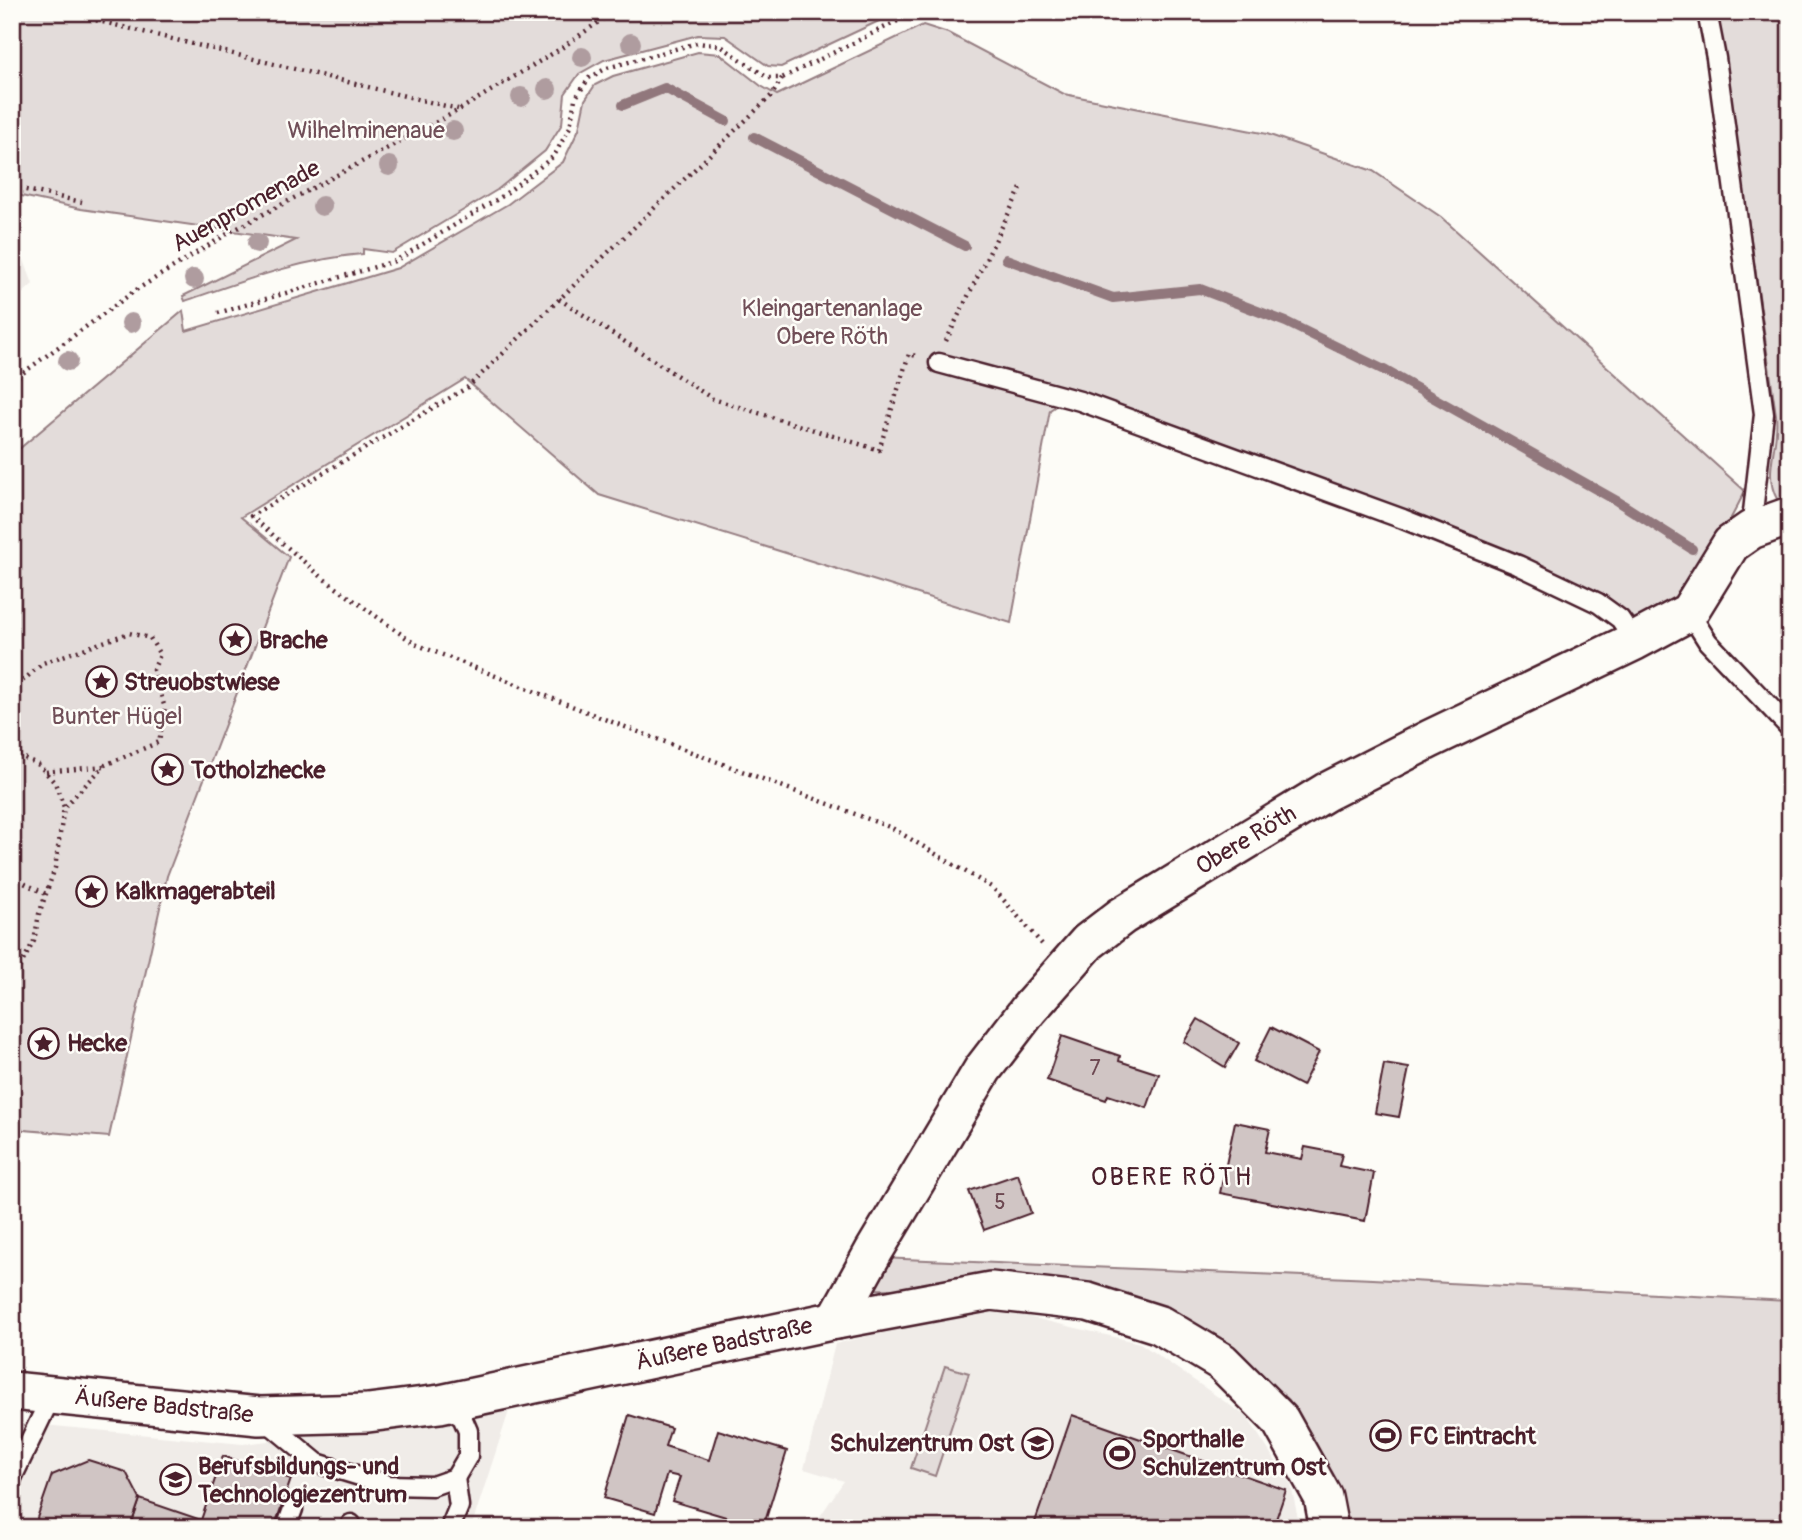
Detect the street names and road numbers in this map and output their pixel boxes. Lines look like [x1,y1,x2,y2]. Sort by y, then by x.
street label: Auenpromenade [167,153,325,259]
street label: Obere Röth [1191,799,1301,881]
street label: Äußere Badstraße [633,1311,815,1377]
street label: Äußere Badstraße [73,1382,255,1430]

